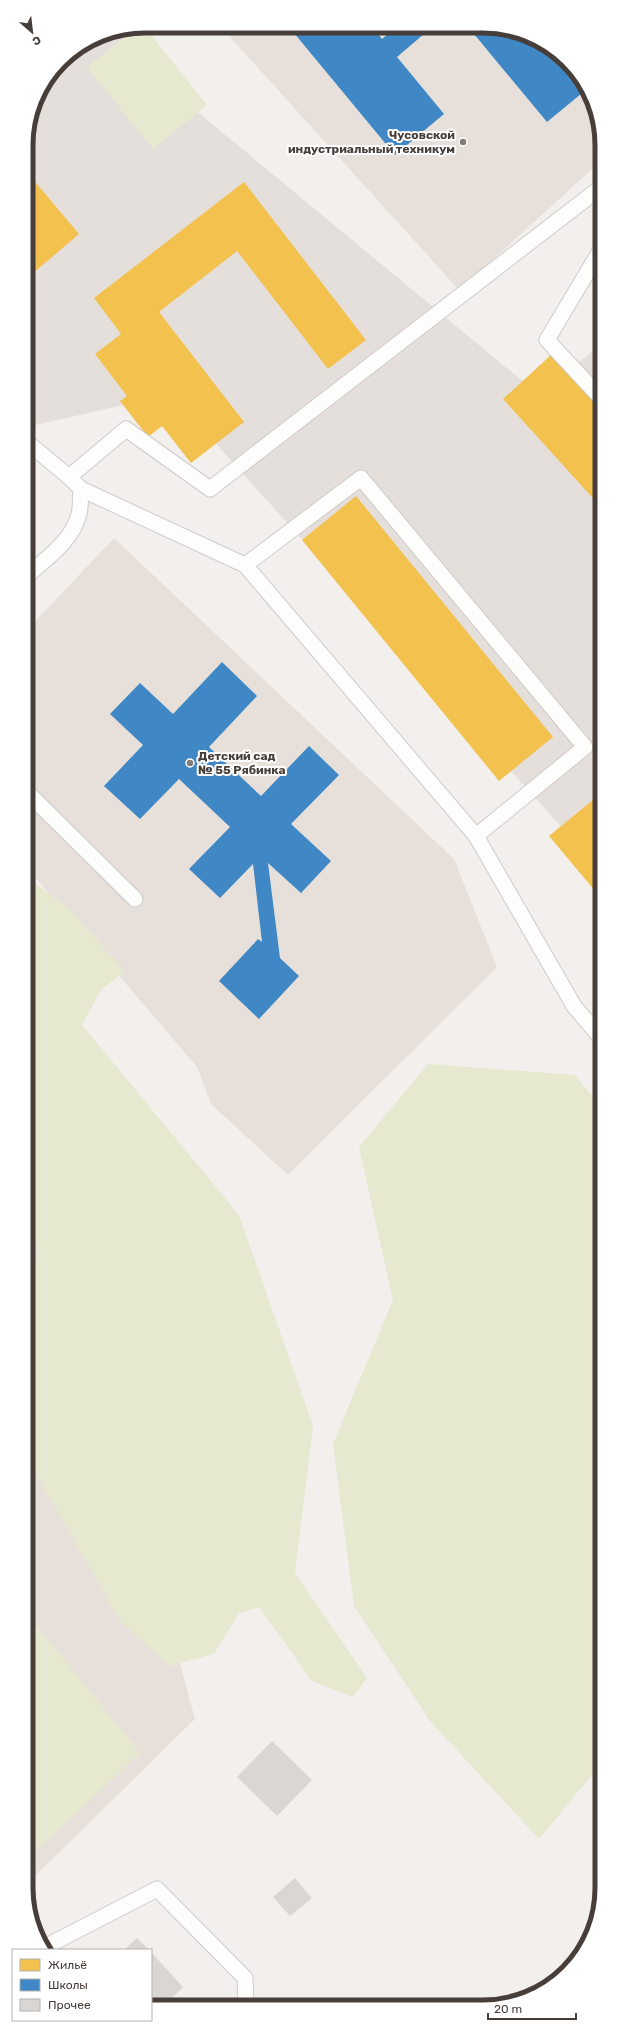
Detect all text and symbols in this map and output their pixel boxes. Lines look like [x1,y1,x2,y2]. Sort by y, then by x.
north arrow [12,12,52,52]
text: С [30,33,43,48]
place label: Чусовской индустриальный техникум [288,128,455,156]
marker: Чусовской индустриальный техникум [458,137,468,147]
place label: Детский сад № 55 Рябинка [198,749,286,777]
marker: Детский сад № 55 Рябинка [185,758,195,768]
legend [12,1949,152,2021]
text: Жильё [48,1958,87,1972]
text: Школы [48,1978,88,1992]
scale bar [488,1995,576,2021]
text: Прочее [48,1998,91,2012]
text: 20 m [494,2002,522,2016]

